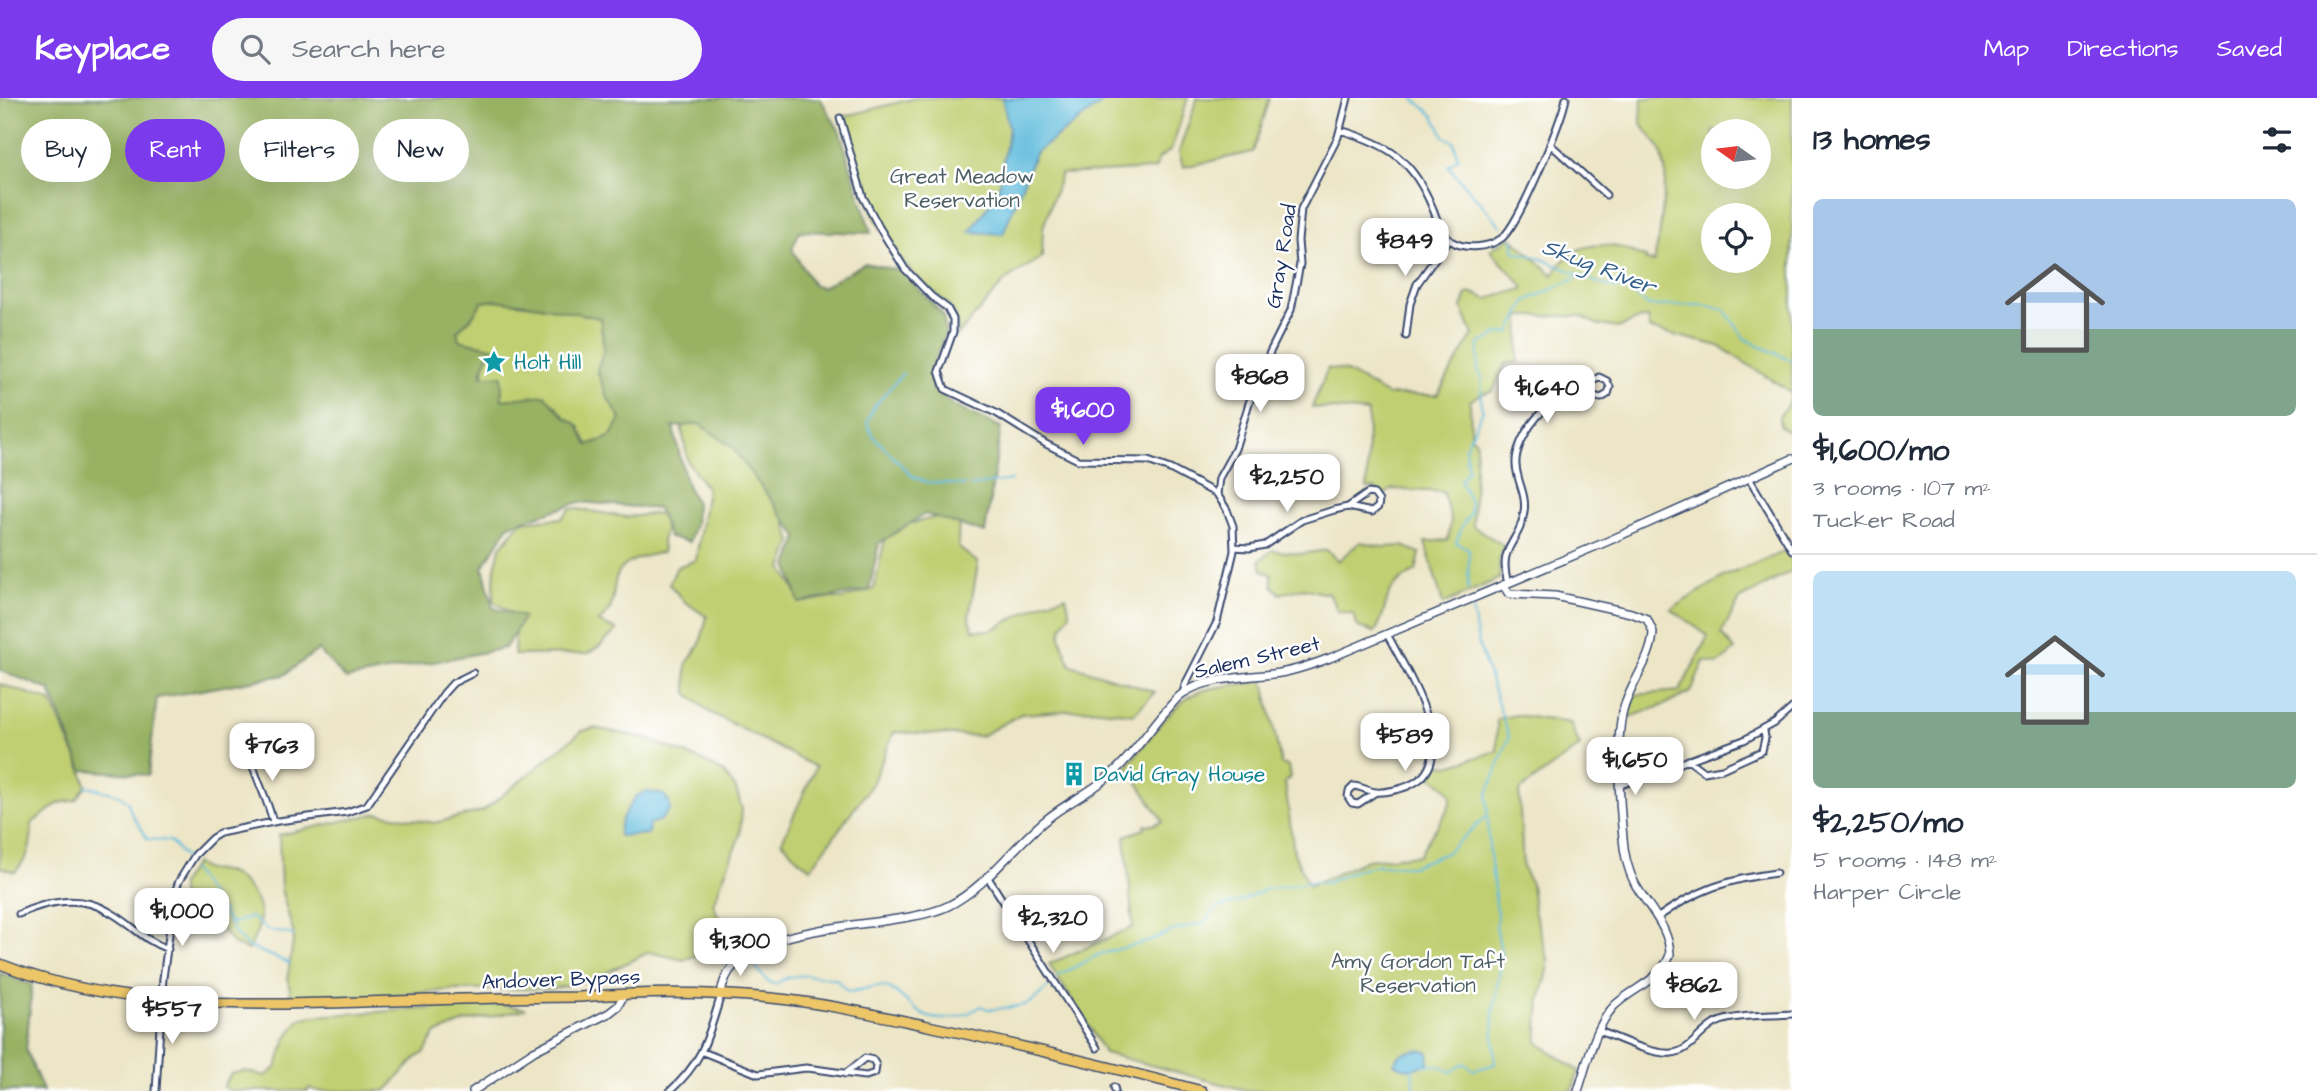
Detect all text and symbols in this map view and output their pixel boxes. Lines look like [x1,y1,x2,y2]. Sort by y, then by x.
search box [212,18,702,81]
text: Keyplace [35,26,170,72]
icon: search [236,30,274,68]
text: Search here [292,31,445,67]
text: Map [1984,32,2029,66]
text: Directions [2067,32,2179,66]
text: Saved [2217,32,2282,66]
chip: Buy [21,119,111,182]
chip: Rent [125,119,225,182]
chip: Filters [239,119,359,182]
chip: New [373,119,469,182]
north arrow [1701,119,1771,189]
map controls [1701,119,1771,273]
text: 13 homes [1813,119,1930,161]
icon: filters [2258,121,2296,159]
park label: Great Meadow Reservation [890,162,1034,215]
street label: Gray Road [1259,202,1306,311]
button: locate [1701,203,1771,273]
pin: $849 [1364,218,1446,278]
text: $849 [1377,225,1433,257]
water label: Skug River [1537,231,1662,305]
icon: home [1992,245,2118,371]
place icon: Holt Hill [480,348,508,376]
place label: Holt Hill [514,348,581,377]
pin: $868 [1219,354,1301,414]
text: $868 [1231,361,1289,393]
pin: $1,640 [1490,366,1604,425]
text: $1,640 [1515,372,1579,404]
pin: $1,600 [1026,388,1140,447]
text: $1,600 [1051,394,1115,426]
text: $1,600/mo [1813,430,1949,472]
pin: $2,250 [1230,454,1344,514]
text: $2,250 [1250,461,1324,493]
text: 3 rooms · 107 m² [1813,472,1991,504]
text: Tucker Road [1813,504,1955,536]
icon: home [1992,617,2118,743]
street label: Salem Street [1191,629,1323,686]
pin: $589 [1364,714,1446,773]
text: $589 [1376,720,1434,752]
pin: $763 [231,724,313,783]
text: $763 [245,730,299,762]
pin: $1,650 [1578,738,1692,797]
text: $1,650 [1602,744,1668,776]
building icon: David Gray House [1060,760,1088,788]
place label: David Gray House [1094,760,1265,791]
text: $2,250/mo [1813,802,1963,844]
text: 5 rooms · 148 m² [1813,844,1997,876]
text: Harper Circle [1813,876,1962,908]
pin: $1,000 [125,888,239,948]
text: $1,000 [150,895,214,927]
pin: $2,320 [996,896,1110,955]
text: $2,320 [1018,902,1088,934]
pin: $1,300 [683,918,797,978]
text: $1,300 [710,925,770,957]
park label: Amy Gordon Taft Reservation [1331,947,1505,1000]
street label: Andover Bypass [481,962,641,999]
pin: $862 [1653,962,1735,1022]
text: $862 [1666,969,1722,1001]
pin: $557 [131,986,213,1046]
text: $557 [142,993,202,1025]

